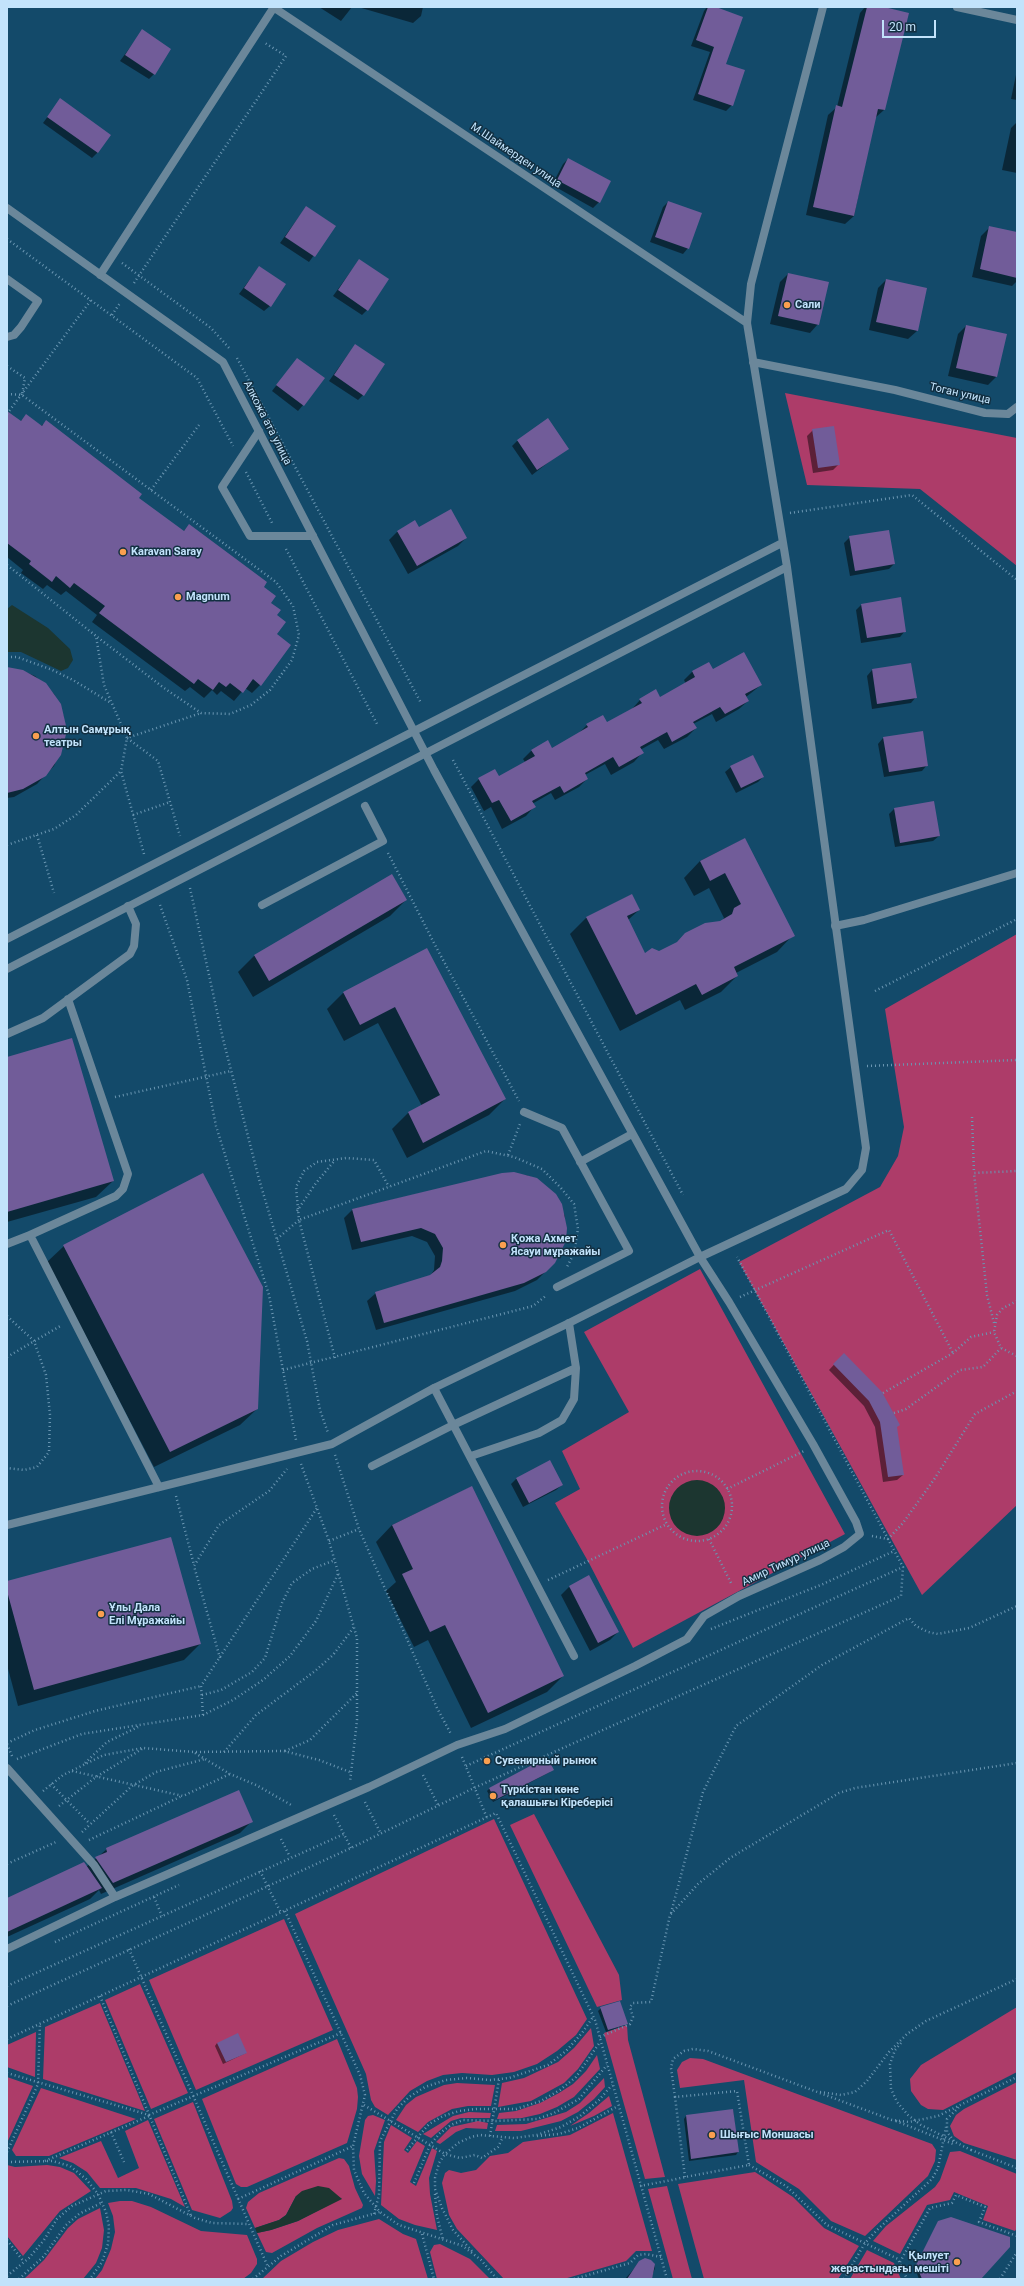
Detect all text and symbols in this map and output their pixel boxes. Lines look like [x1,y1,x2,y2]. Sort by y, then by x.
scale bar [884,12,938,38]
text: 20 m [889,20,916,34]
street label: М.Шаймерден улица [468,121,564,191]
place label: Сали [795,298,821,312]
marker: Сали [782,300,792,310]
street label: Алкожа ата улица [240,379,294,467]
street label: Тоган улица [928,381,992,407]
place label: Karavan Saray [131,545,202,559]
marker: Karavan Saray [118,547,128,557]
place label: Magnum [186,590,230,604]
marker: Magnum [173,592,183,602]
place label: Алтын Самұрық театры [44,723,131,749]
marker: Алтын Самұрық театры [31,731,41,741]
place label: Қожа Ахмет Ясауи мұражайы [511,1232,600,1258]
marker: Қожа Ахмет Ясауи мұражайы [498,1240,508,1250]
street label: Амир Тимур улица [740,1537,832,1589]
place label: Ұлы Дала Елі Мұражайы [109,1601,185,1627]
marker: Ұлы Дала Елі Мұражайы [96,1609,106,1619]
place label: Сувенирный рынок [495,1754,597,1768]
marker: Сувенирный рынок [482,1756,492,1766]
place label: Түркістан көне қалашығы Кіреберісі [501,1783,613,1809]
marker: Түркістан көне қалашығы Кіреберісі [488,1791,498,1801]
place label: Шығыс Моншасы [720,2128,814,2142]
marker: Шығыс Моншасы [707,2130,717,2140]
place label: Қылует жерастындағы мешіті [831,2249,949,2275]
marker: Қылует жерастындағы мешіті [952,2257,962,2267]

